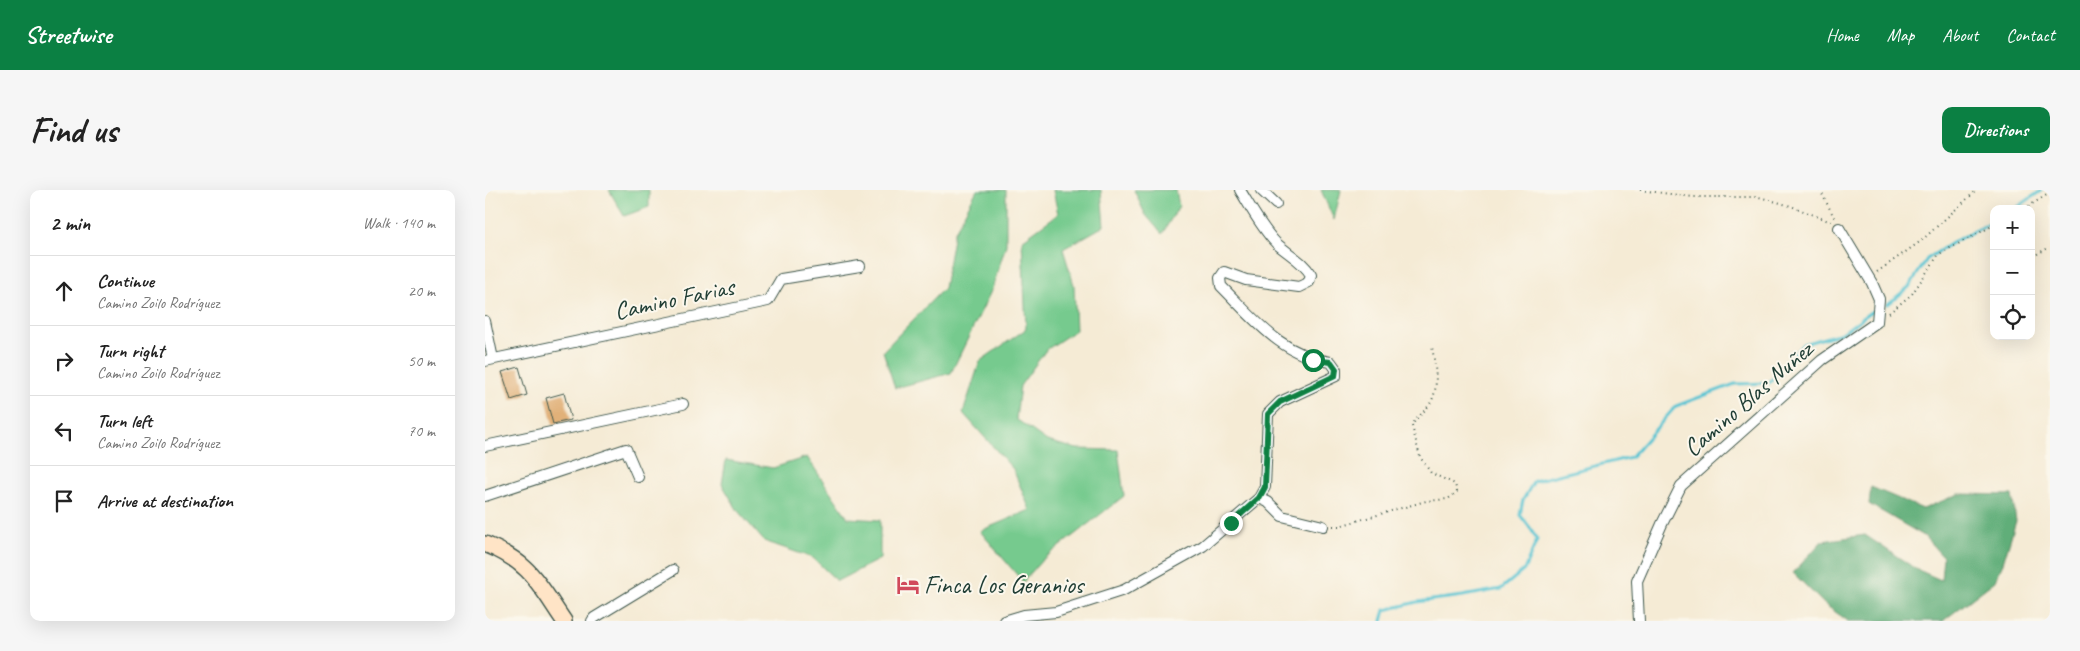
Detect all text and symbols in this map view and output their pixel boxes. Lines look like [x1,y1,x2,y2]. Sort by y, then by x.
text: Streetwise [25,20,111,50]
text: Home [1826,24,1859,46]
text: Map [1887,24,1914,46]
text: About [1942,24,1978,46]
text: Contact [2006,24,2055,46]
button: Directions [1942,107,2050,153]
text: Find us [30,108,117,153]
map controls [1990,205,2035,340]
button: + [1990,205,2035,250]
text: 2 min [50,210,90,236]
text: Walk · 140 m [363,213,435,233]
button: − [1990,250,2035,295]
text: Continue [97,269,154,293]
street label: Camino Farias [611,270,739,327]
icon: ahead [50,277,78,305]
text: 20 m [408,281,435,301]
text: Camino Zoilo Rodríguez [97,293,219,313]
button: locate [1990,295,2035,340]
street label: Camino Blas Nuñez [1677,332,1822,464]
text: Turn right [97,339,164,363]
icon: right [50,347,78,375]
route start [1302,349,1325,372]
text: 50 m [408,351,435,371]
text: Camino Zoilo Rodríguez [97,363,219,383]
text: Turn left [97,409,152,433]
icon: left [50,417,78,445]
text: 70 m [408,421,435,441]
text: Camino Zoilo Rodríguez [97,433,219,453]
icon: arrive [50,487,78,515]
text: Arrive at destination [97,489,233,513]
route end [1220,512,1243,535]
place label: Finca Los Geranios [924,569,1086,601]
hotel icon: Finca Los Geranios [895,572,921,598]

